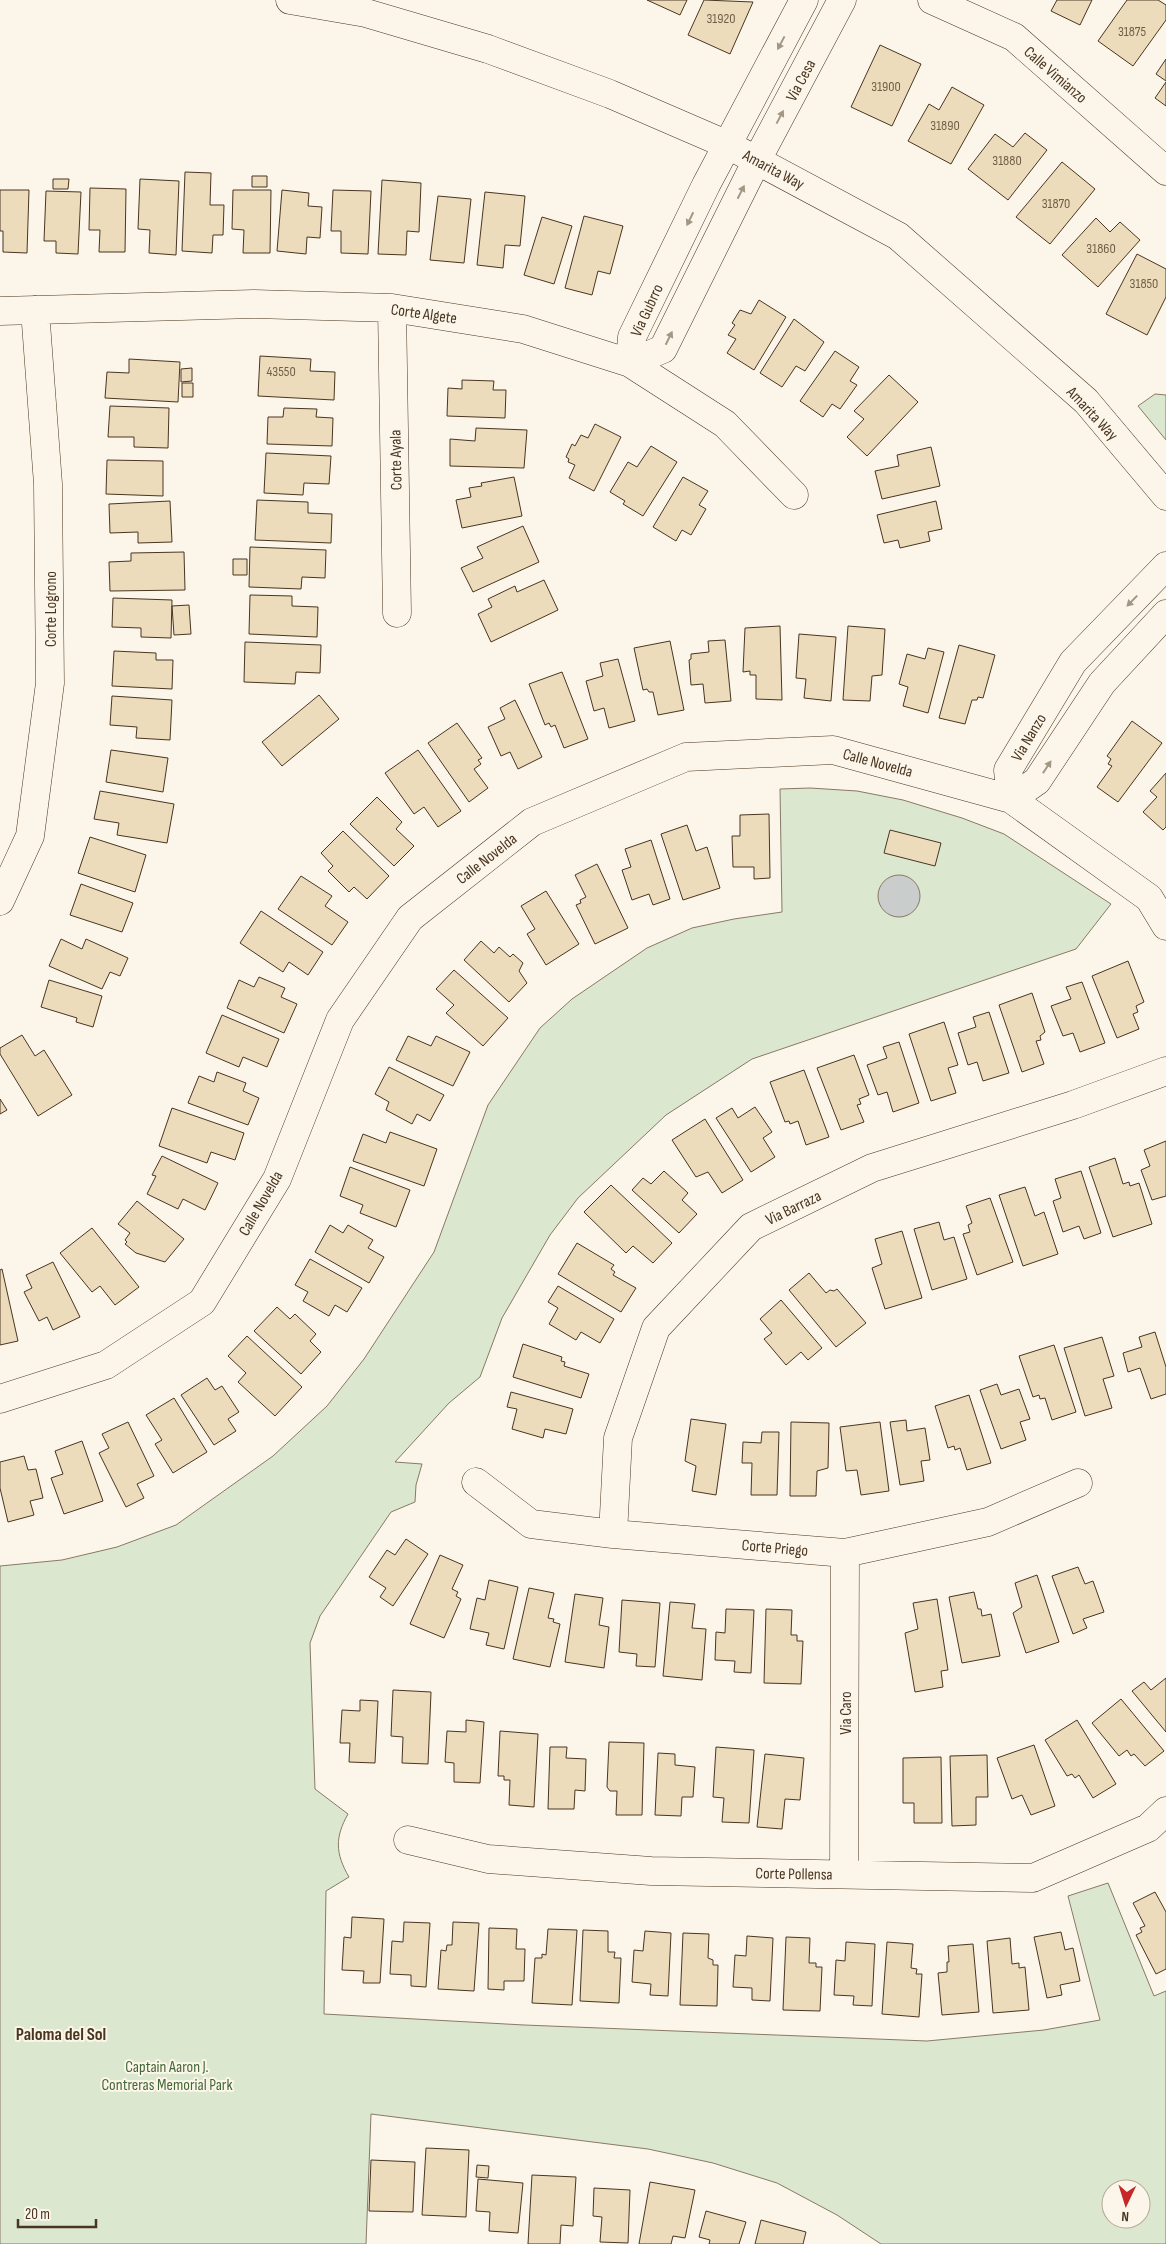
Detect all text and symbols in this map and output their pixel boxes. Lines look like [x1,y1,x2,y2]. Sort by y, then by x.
house number: 31920 [707,10,736,27]
house number: 31875 [1118,23,1146,40]
one-way arrow [777,36,785,50]
street label: Calle Vimianzo [1020,43,1090,108]
street label: Via Cesa [782,56,820,105]
house number: 31900 [871,78,901,95]
one-way arrow [776,109,784,124]
house number: 31890 [930,117,960,134]
street label: Amarita Way [738,146,807,194]
house number: 31880 [992,152,1022,169]
one-way arrow [737,185,745,199]
house number: 31870 [1042,195,1070,212]
one-way arrow [685,212,693,226]
house number: 31860 [1086,240,1116,257]
house number: 31850 [1130,275,1158,292]
street label: Via Gubrro [627,281,668,340]
street label: Corte Algete [389,300,458,329]
one-way arrow [665,331,673,345]
house number: 43550 [266,363,296,380]
street label: Amarita Way [1061,382,1122,445]
street label: Corte Ayala [386,429,407,490]
street label: Corte Logrono [42,571,61,647]
one-way arrow [1126,595,1138,607]
street label: Via Nanzo [1008,710,1051,765]
street label: Calle Novelda [841,745,915,782]
one-way arrow [1042,760,1052,774]
street label: Calle Novelda [453,830,521,889]
street label: Calle Novelda [235,1168,287,1239]
street label: Via Barraza [763,1187,824,1230]
street label: Corte Priego [741,1536,809,1561]
street label: Via Caro [837,1691,856,1735]
street label: Corte Pollensa [755,1864,833,1885]
district label: Paloma del Sol [16,2024,106,2045]
park label: Captain Aaron J. Contreras Memorial Park [101,2058,233,2095]
north arrow [1101,2179,1151,2229]
scale bar [18,2196,95,2228]
text: 20 m [25,2205,50,2224]
text: N [1121,2208,1129,2225]

